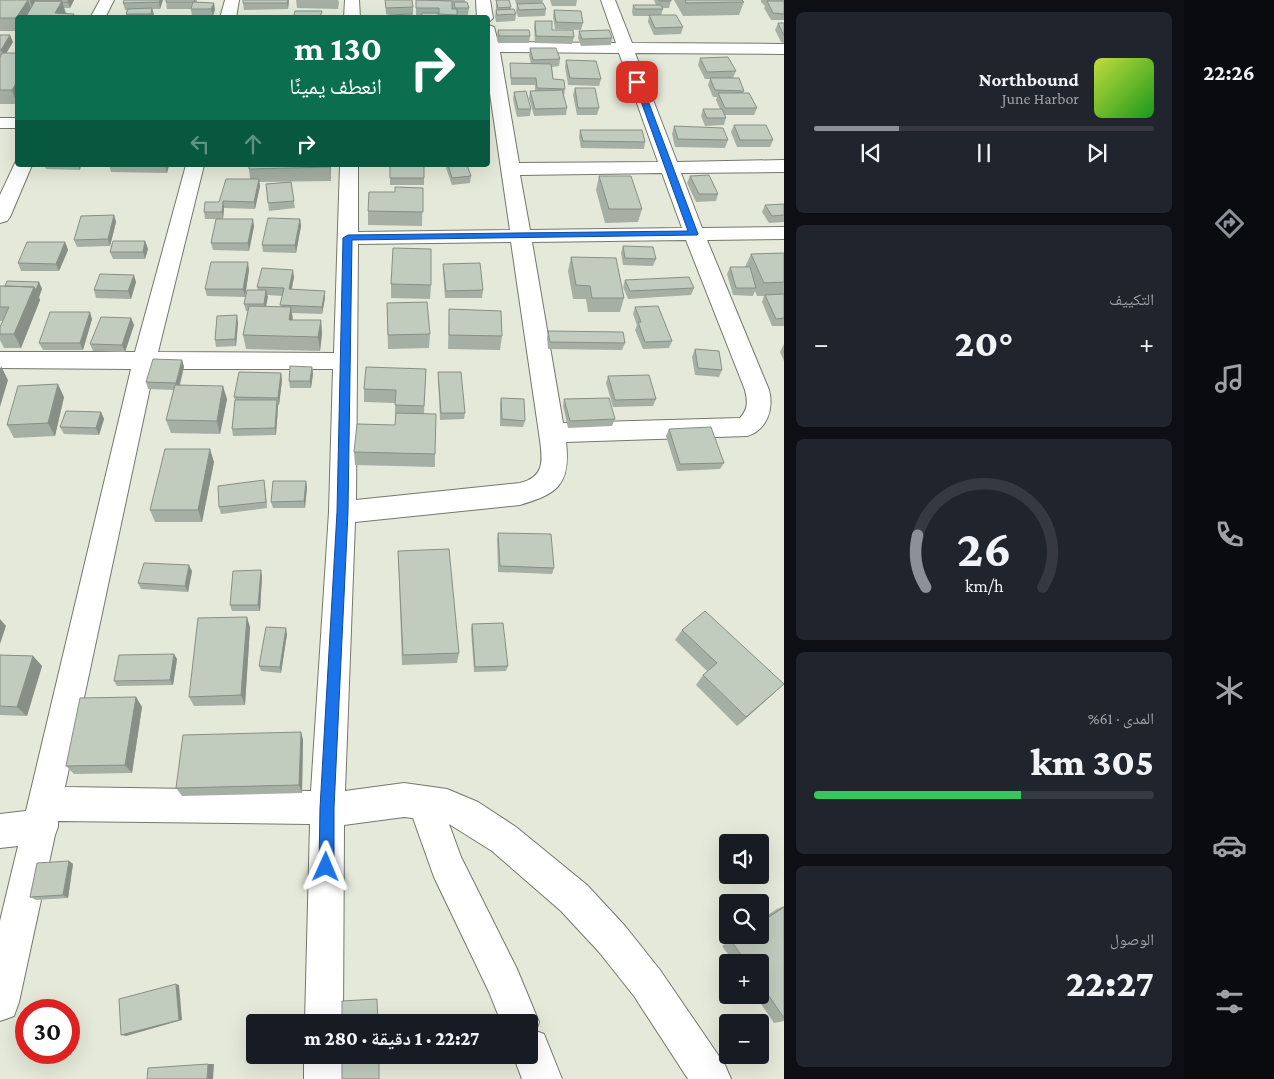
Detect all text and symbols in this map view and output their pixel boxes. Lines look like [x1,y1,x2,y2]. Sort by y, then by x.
text: 130 m [294,29,382,68]
icon: right [400,35,465,100]
text: 22:26 [1203,60,1255,85]
pin [616,61,658,103]
icon: arrive [623,68,651,96]
text: Northbound [979,69,1079,90]
text: انعطف يمينًا [289,74,382,99]
text: June Harbor [1002,90,1079,107]
icon: left [186,130,214,158]
icon: ahead [239,130,267,158]
icon: right [292,130,320,158]
icon: previous [857,139,885,167]
icon: pause [970,139,998,167]
icon: next [1083,139,1111,167]
icon: directions [1212,206,1247,241]
text: التكييف [1109,291,1154,308]
text: 20° [955,322,1013,364]
text: − [814,328,829,359]
text: + [1139,328,1154,359]
icon: music [1212,361,1247,396]
icon: phone [1212,517,1247,552]
text: 26 [957,519,1011,577]
text: km/h [965,576,1004,596]
icon: climate [1212,673,1247,708]
text: المدى · 61% [1088,710,1154,727]
text: 305 km [1031,741,1154,783]
icon: car [1212,828,1247,863]
map controls [719,834,769,1064]
button: sound [719,834,769,884]
position arrow [299,840,351,892]
button: search [719,894,769,944]
text: الوصول [1110,931,1154,948]
button: + [719,954,769,1004]
text: 22:27 [1066,962,1154,1004]
icon: filters [1212,984,1247,1019]
speed limit sign: 30 [15,999,80,1064]
button: − [719,1014,769,1064]
text: 22:27 · 1 دقيقة · 280 m [305,1028,479,1049]

